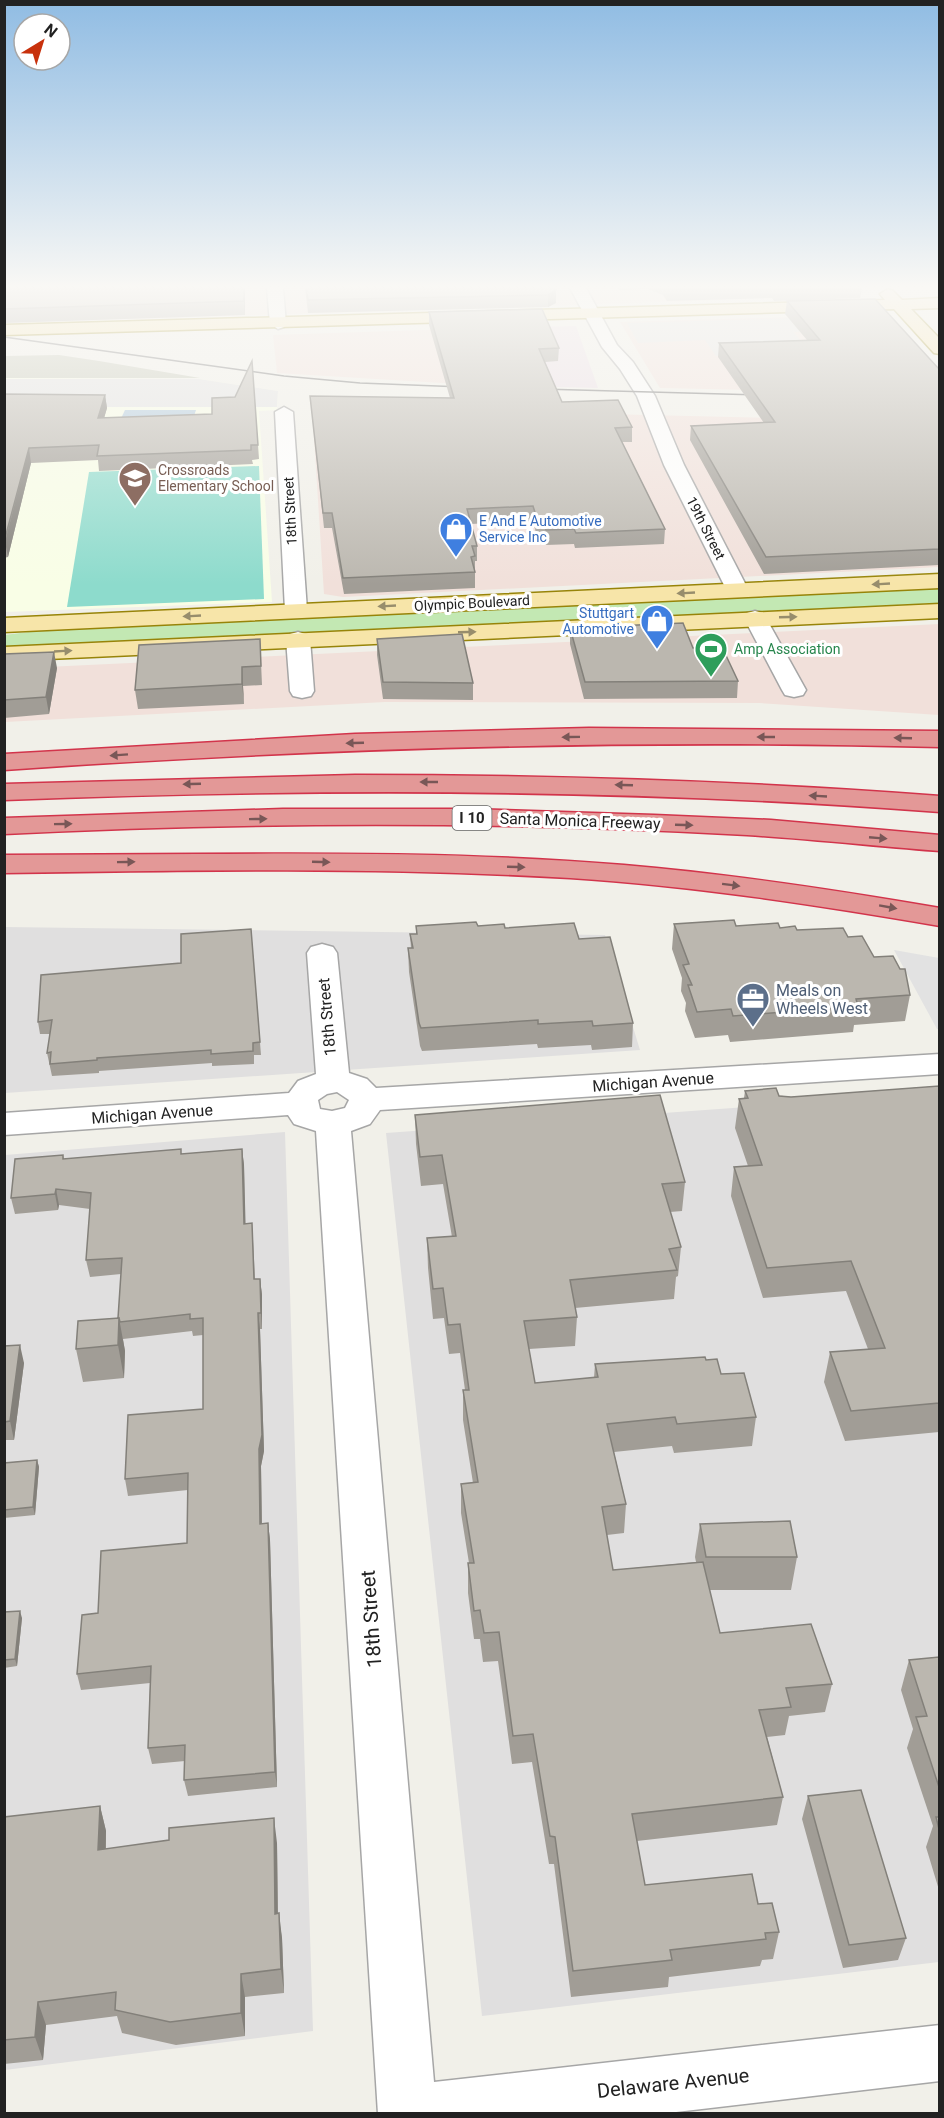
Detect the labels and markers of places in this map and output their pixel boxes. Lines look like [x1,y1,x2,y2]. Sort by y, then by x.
school or university icon: Crossroads Elementary School [117,460,153,507]
place label: Crossroads Elementary School [158,462,274,494]
shop icon: E And E Automotive Service Inc [438,511,474,558]
place label: E And E Automotive Service Inc [479,513,602,545]
shop icon: Stuttgart Automotive [639,603,675,650]
place label: Stuttgart Automotive [562,605,634,637]
sports icon: Amp Association [693,631,729,678]
place label: Amp Association [734,641,840,657]
office icon: Meals on Wheels West [735,981,771,1028]
place label: Meals on Wheels West [776,981,868,1018]

